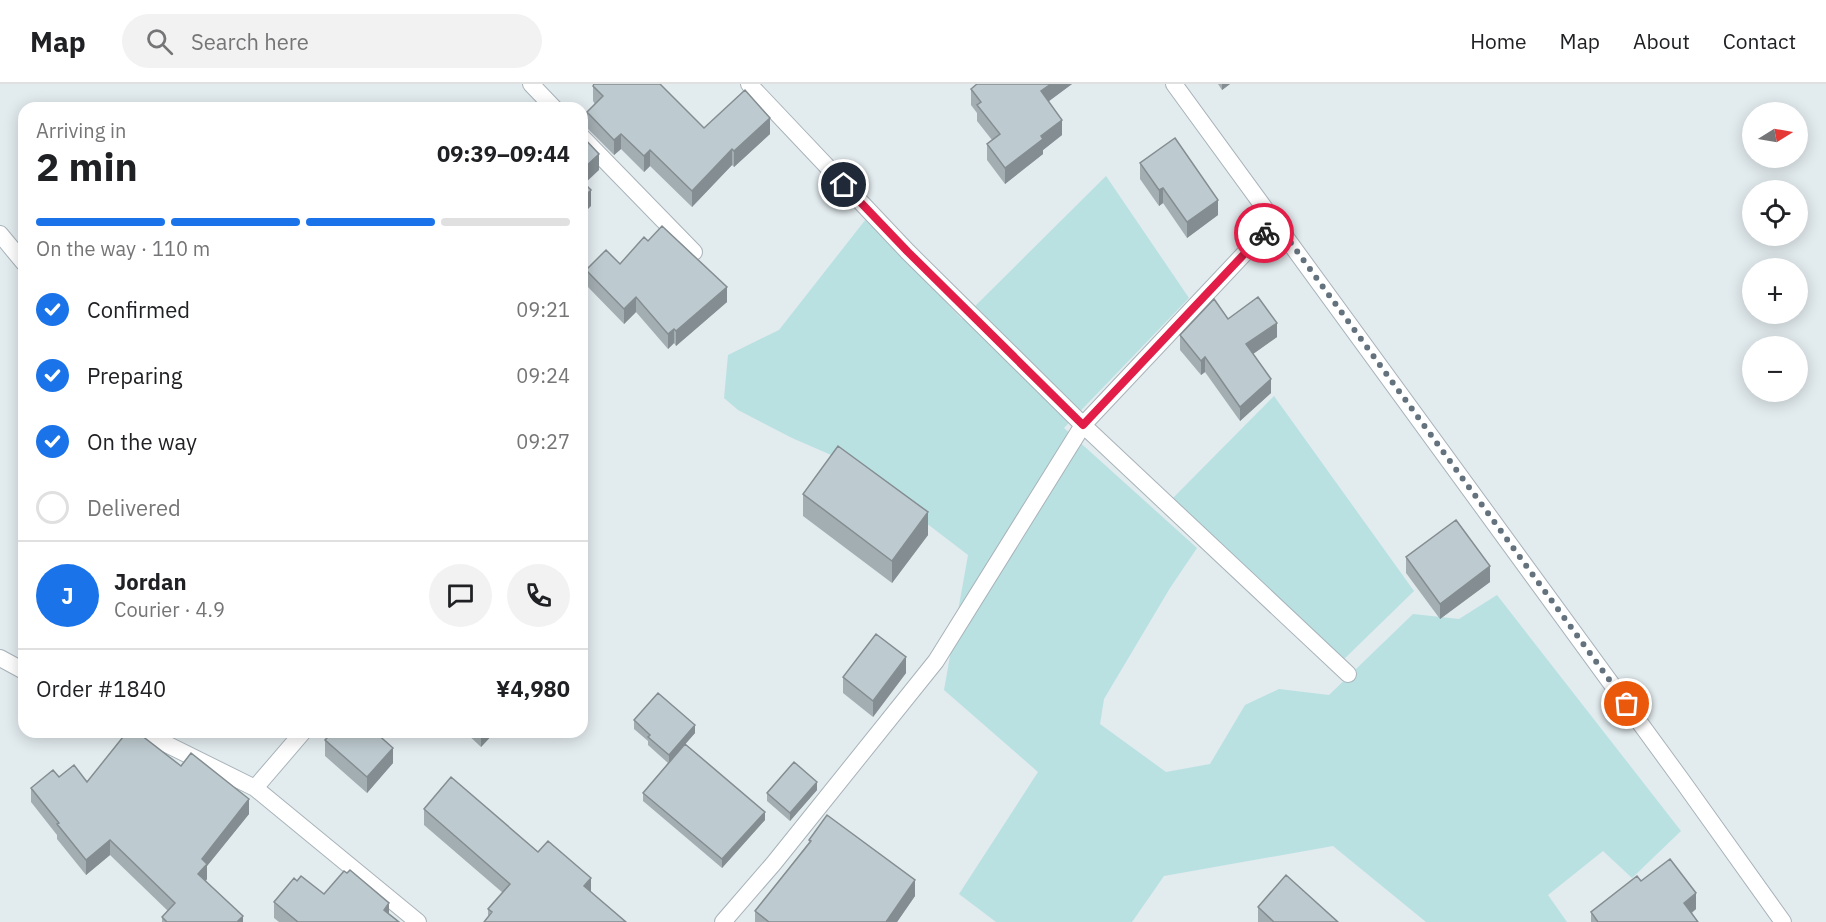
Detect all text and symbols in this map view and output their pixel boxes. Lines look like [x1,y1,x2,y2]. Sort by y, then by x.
search box [122,14,542,68]
text: Map [30,23,86,60]
icon: search [143,25,176,58]
text: Search here [191,27,309,56]
text: Home [1470,27,1527,55]
text: Map [1560,27,1600,55]
text: About [1633,27,1690,55]
text: Contact [1723,27,1796,55]
north arrow [1742,102,1808,168]
map controls [1742,102,1808,402]
text: Arriving in [36,117,126,144]
text: 09:39–09:44 [437,139,570,168]
text: 2 min [36,141,138,192]
pin [818,159,869,210]
icon: home [827,168,860,201]
button: locate [1742,180,1808,246]
courier [1234,203,1294,263]
icon: bike [1248,217,1281,250]
text: On the way · 110 m [36,235,210,262]
button: + [1742,258,1808,324]
icon: check [36,293,69,326]
text: Confirmed [87,295,190,324]
text: 09:21 [516,296,570,323]
button: − [1742,336,1808,402]
icon: check [36,359,69,392]
text: Preparing [87,361,182,390]
text: 09:24 [516,362,570,389]
icon: check [36,425,69,458]
text: On the way [87,427,197,456]
text: 09:27 [516,428,570,455]
text: Delivered [87,493,181,522]
button: chat [429,564,492,627]
button: phone [507,564,570,627]
text: Jordan [114,567,187,596]
text: J [61,581,74,610]
text: Courier · 4.9 [114,596,225,623]
text: Order #1840 [36,674,166,703]
text: ¥4,980 [496,674,570,703]
pin [1601,678,1652,729]
icon: bag [1610,687,1643,720]

